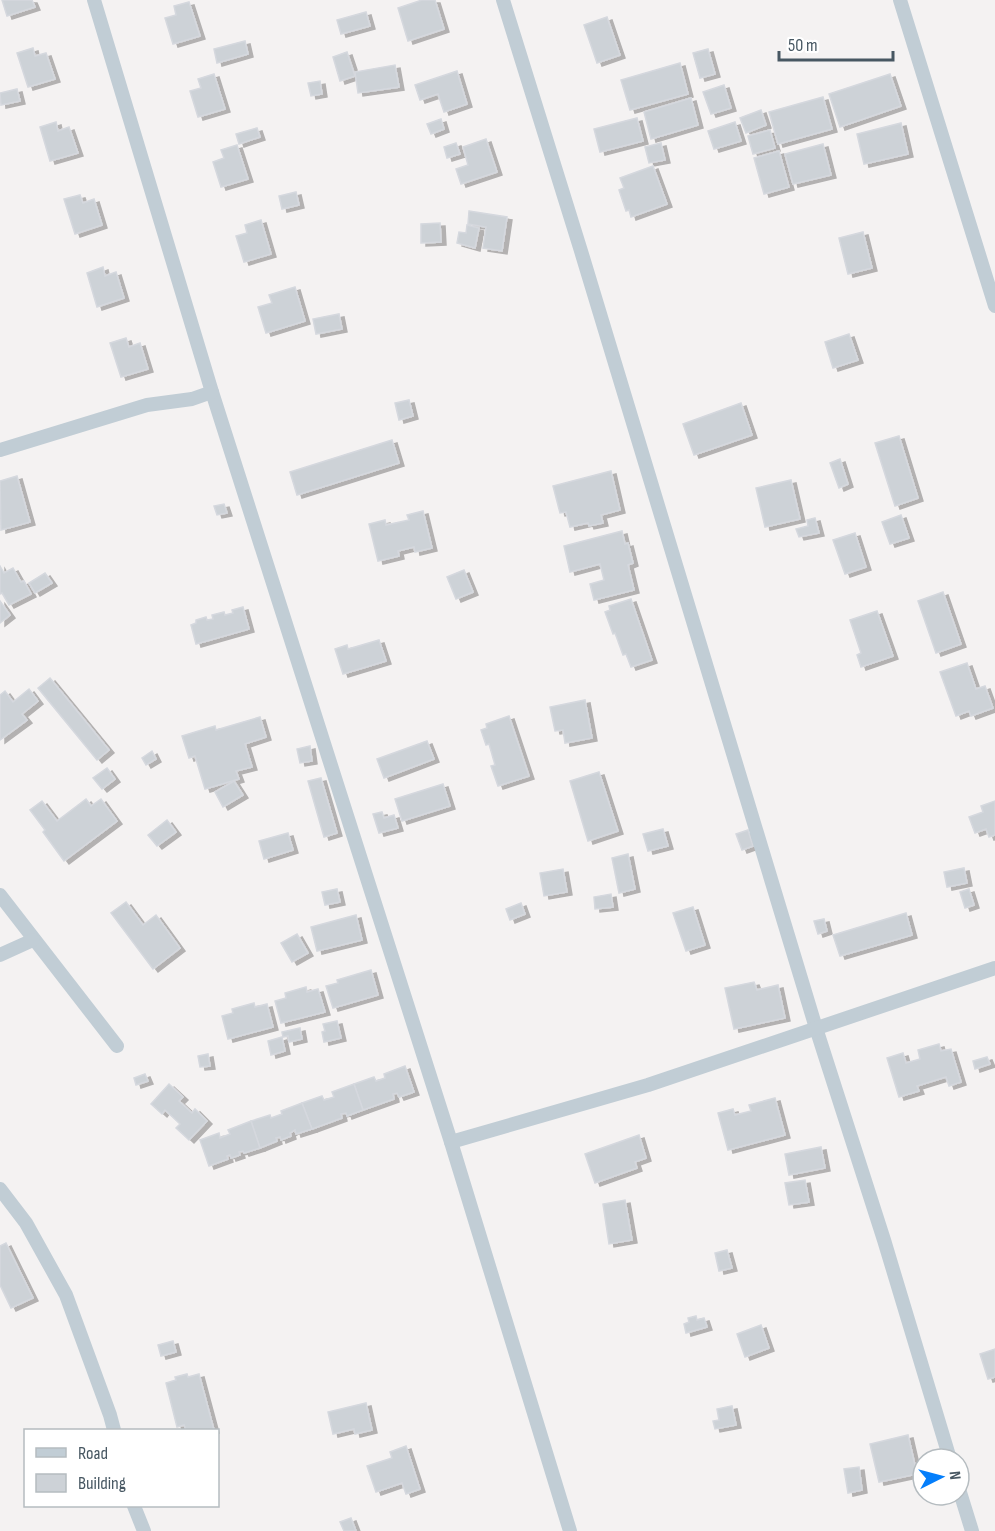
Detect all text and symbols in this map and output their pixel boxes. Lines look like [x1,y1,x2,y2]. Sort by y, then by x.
scale bar [779,24,893,62]
text: 50 m [788,35,818,56]
legend [24,1429,219,1507]
text: Road [78,1443,108,1464]
north arrow [911,1447,971,1507]
text: N [945,1470,964,1481]
text: Building [78,1473,126,1494]

